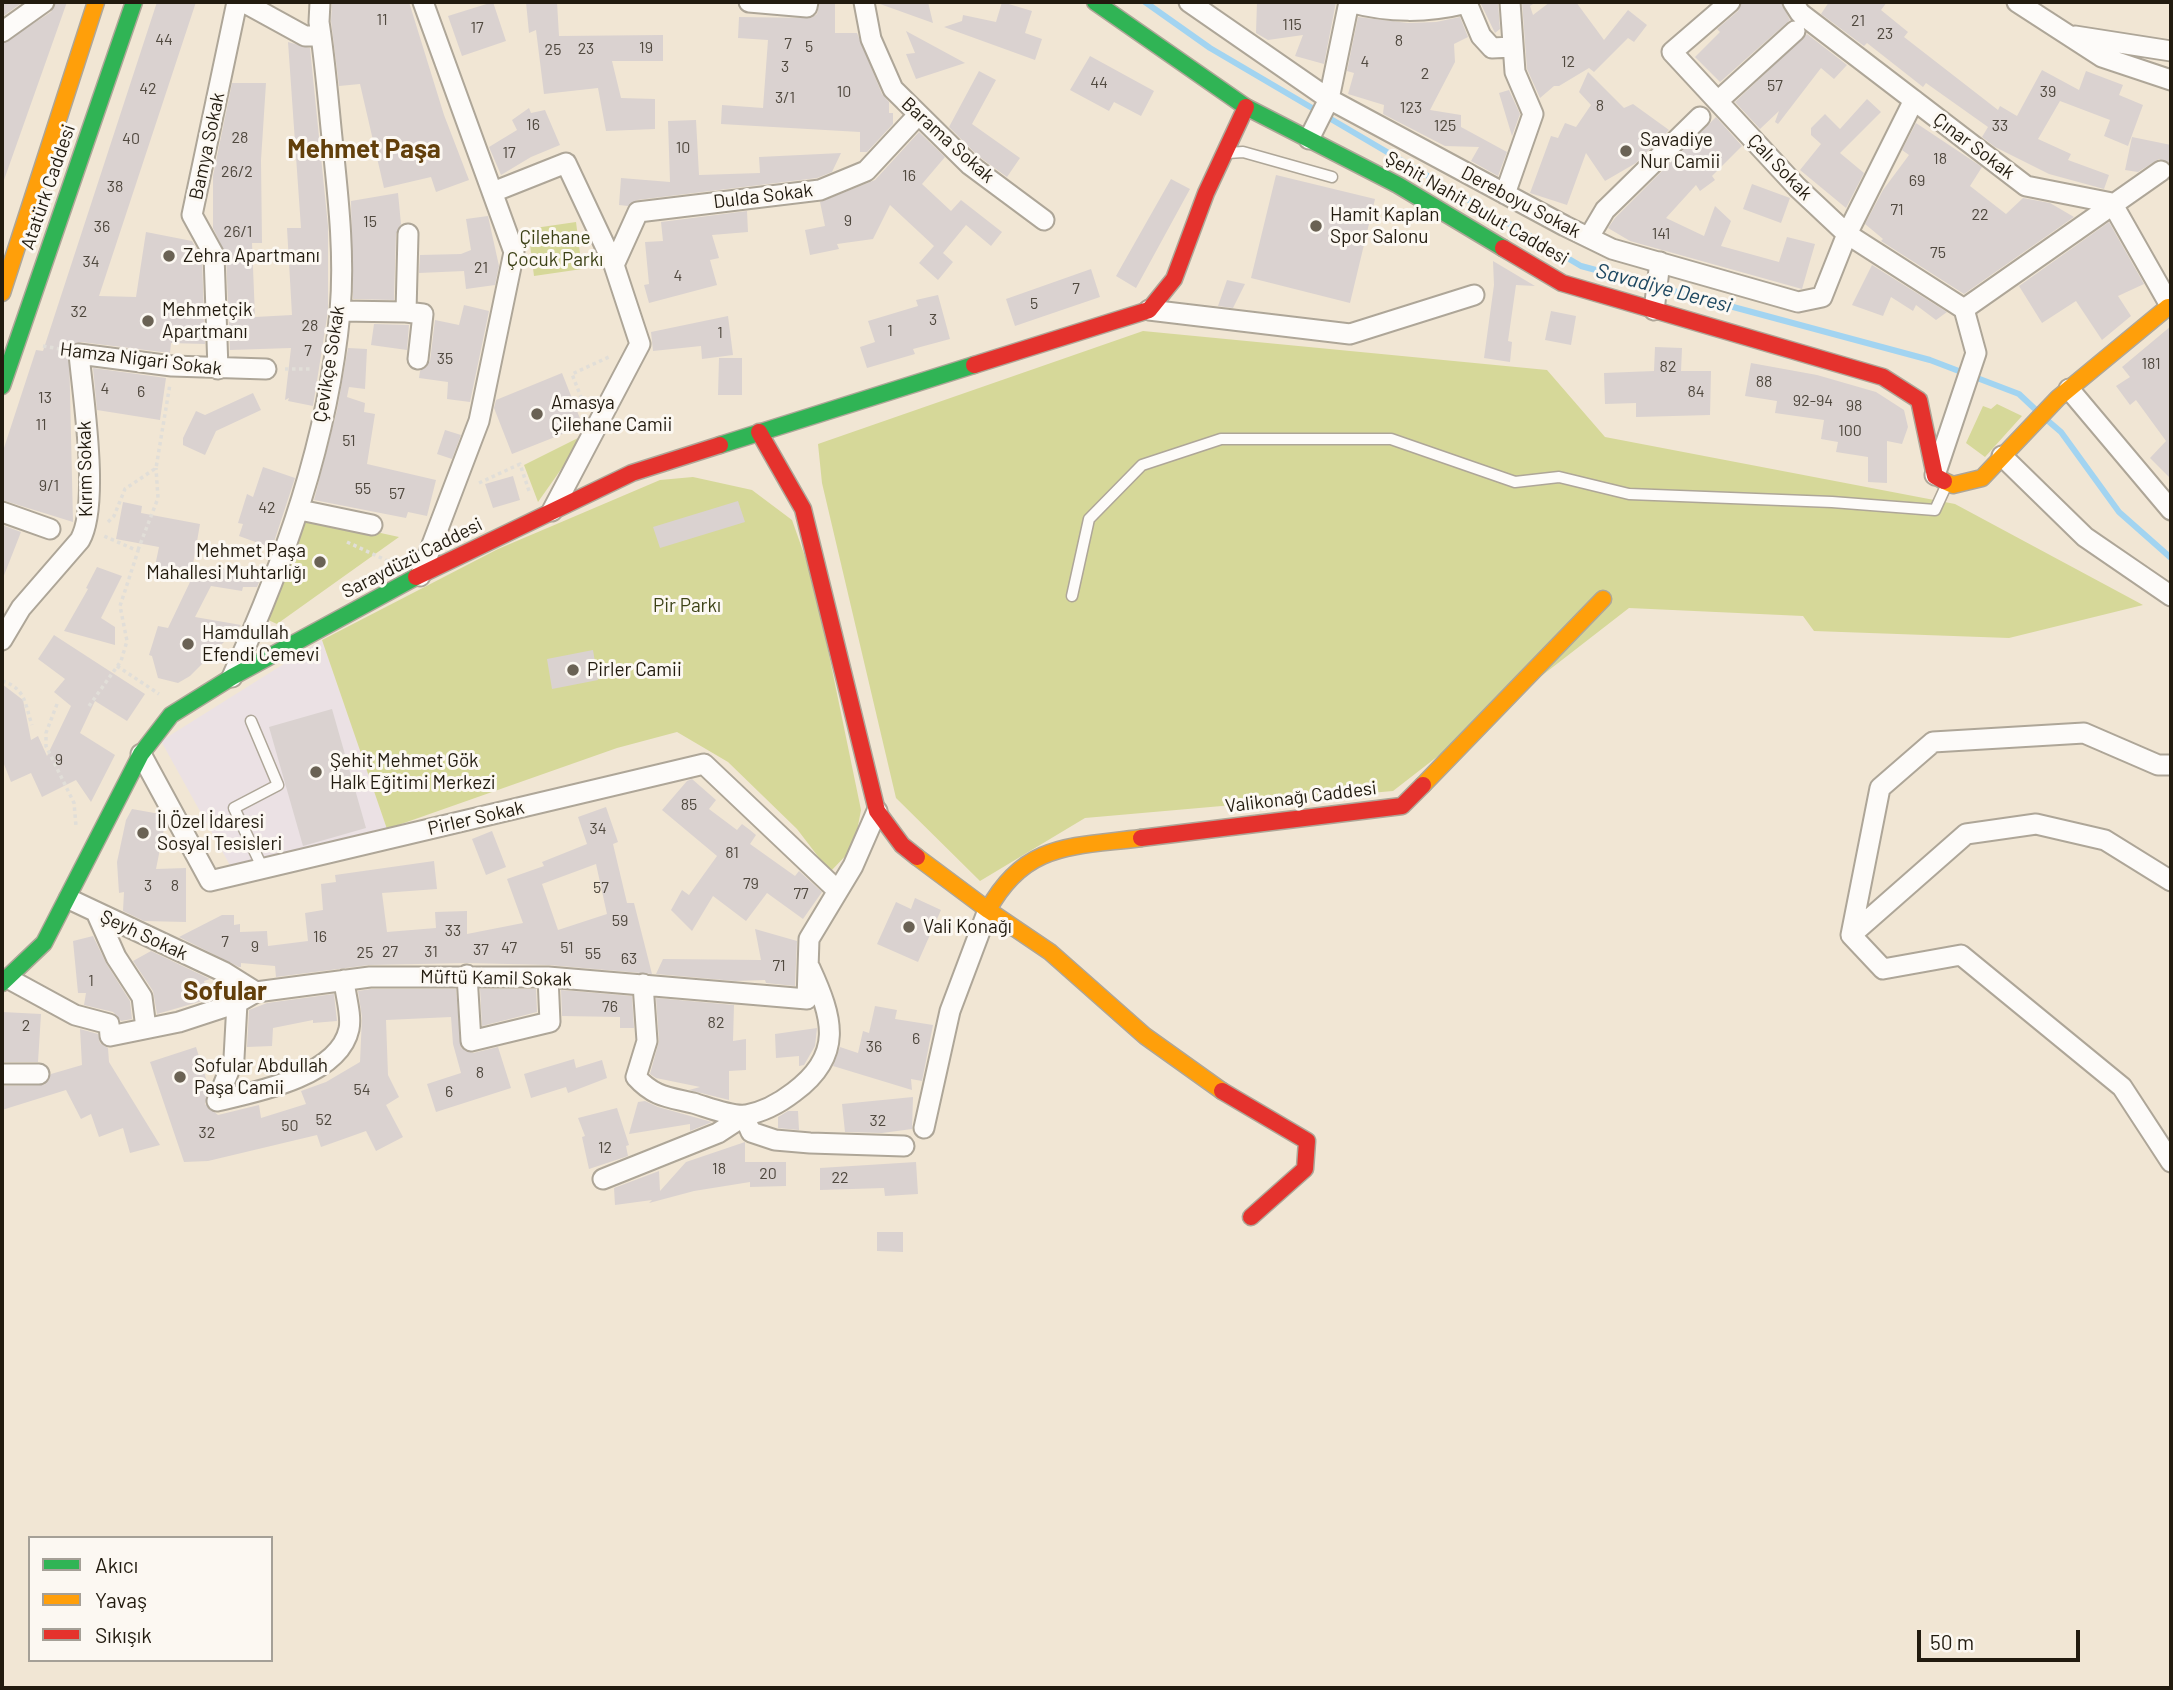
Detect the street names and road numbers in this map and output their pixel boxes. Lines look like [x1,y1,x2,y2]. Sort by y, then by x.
street label: Bamya Sokak [185,90,229,202]
street label: Barama Sokak [897,92,999,188]
street label: Çınar Sokak [1929,108,2019,184]
street label: Atatürk Caddesi [16,121,80,253]
street label: Çalı Sokak [1743,129,1817,205]
street label: Şehit Nahit Bulut Caddesi [1381,146,1573,270]
street label: Dereboyu Sokak [1457,161,1585,243]
street label: Dulda Sokak [712,179,814,213]
street label: Çevikçe Sokak [308,304,350,424]
street label: Hamza Nigari Sokak [59,338,223,380]
street label: Kırım Sokak [73,421,97,517]
street label: Saraydüzü Caddesi [338,513,486,603]
street label: Valikonağı Caddesi [1224,776,1378,818]
street label: Pirler Sokak [426,796,526,840]
street label: Şeyh Sokak [97,905,191,965]
street label: Müftü Kamil Sokak [420,965,572,991]

